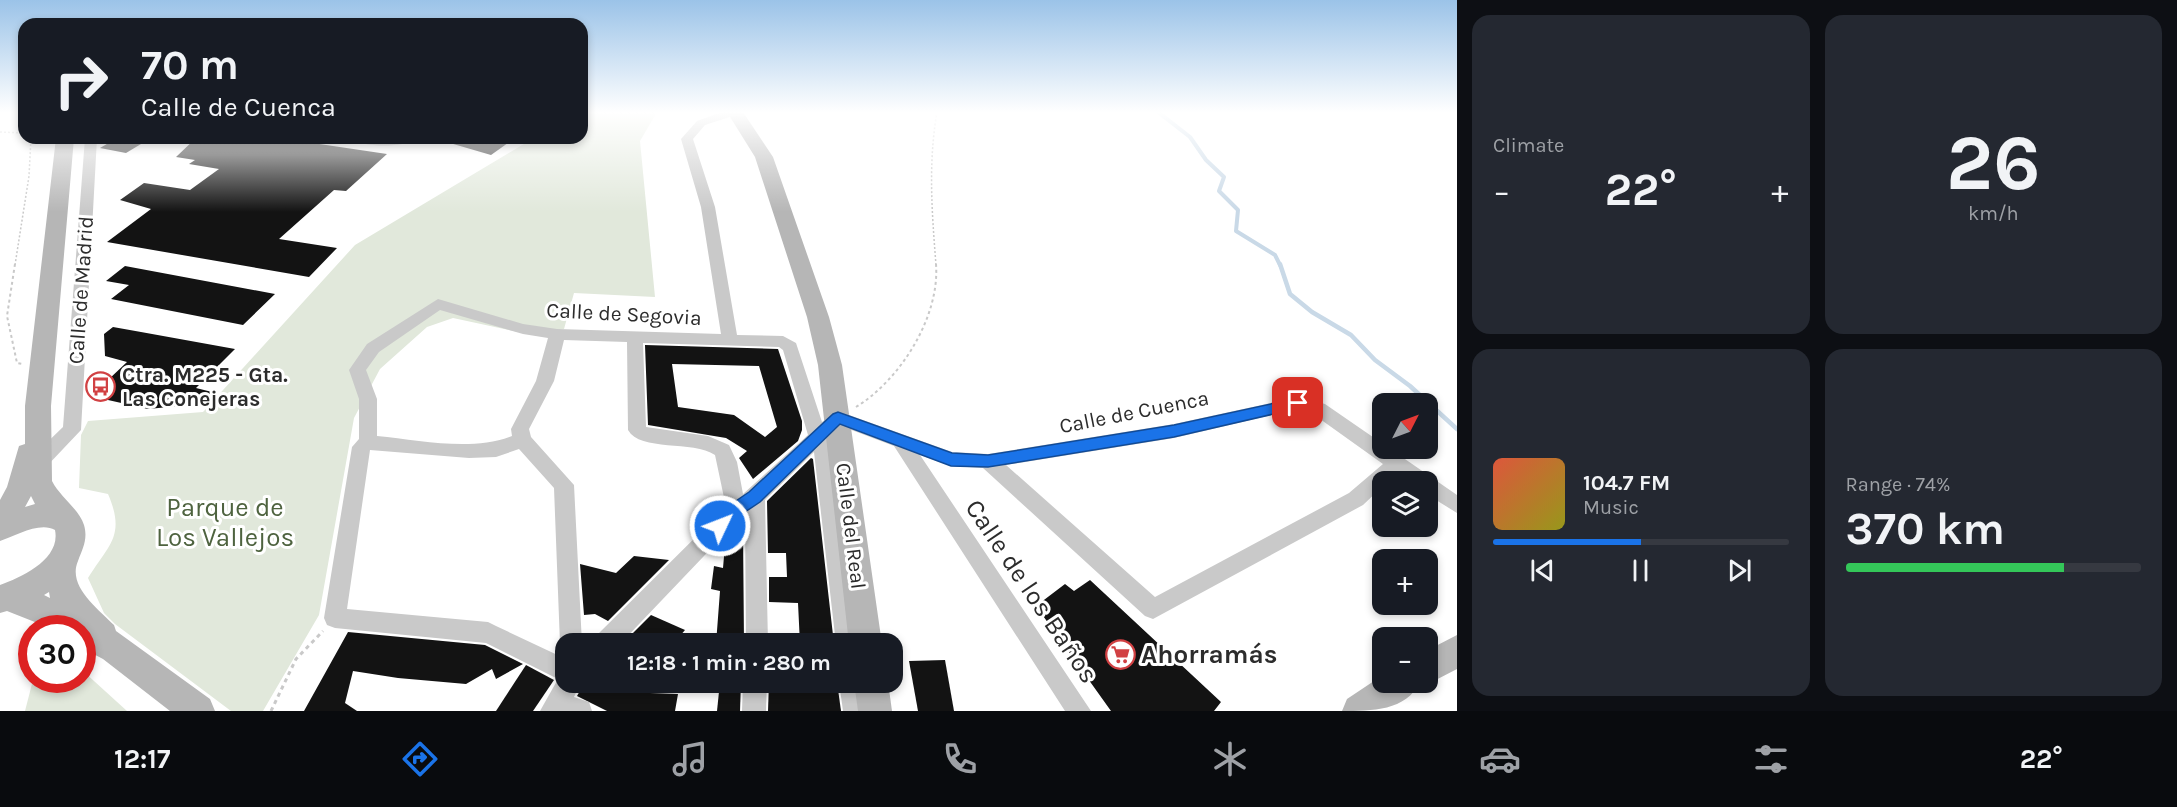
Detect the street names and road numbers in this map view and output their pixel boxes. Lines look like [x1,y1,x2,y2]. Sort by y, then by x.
street label: Calle de Madrid [64,215,98,365]
street label: Calle de Segovia [546,298,702,330]
street label: Calle de Cuenca [1057,386,1211,438]
street label: Calle del Real [831,461,871,591]
street label: Calle de los Baños [959,494,1104,689]

